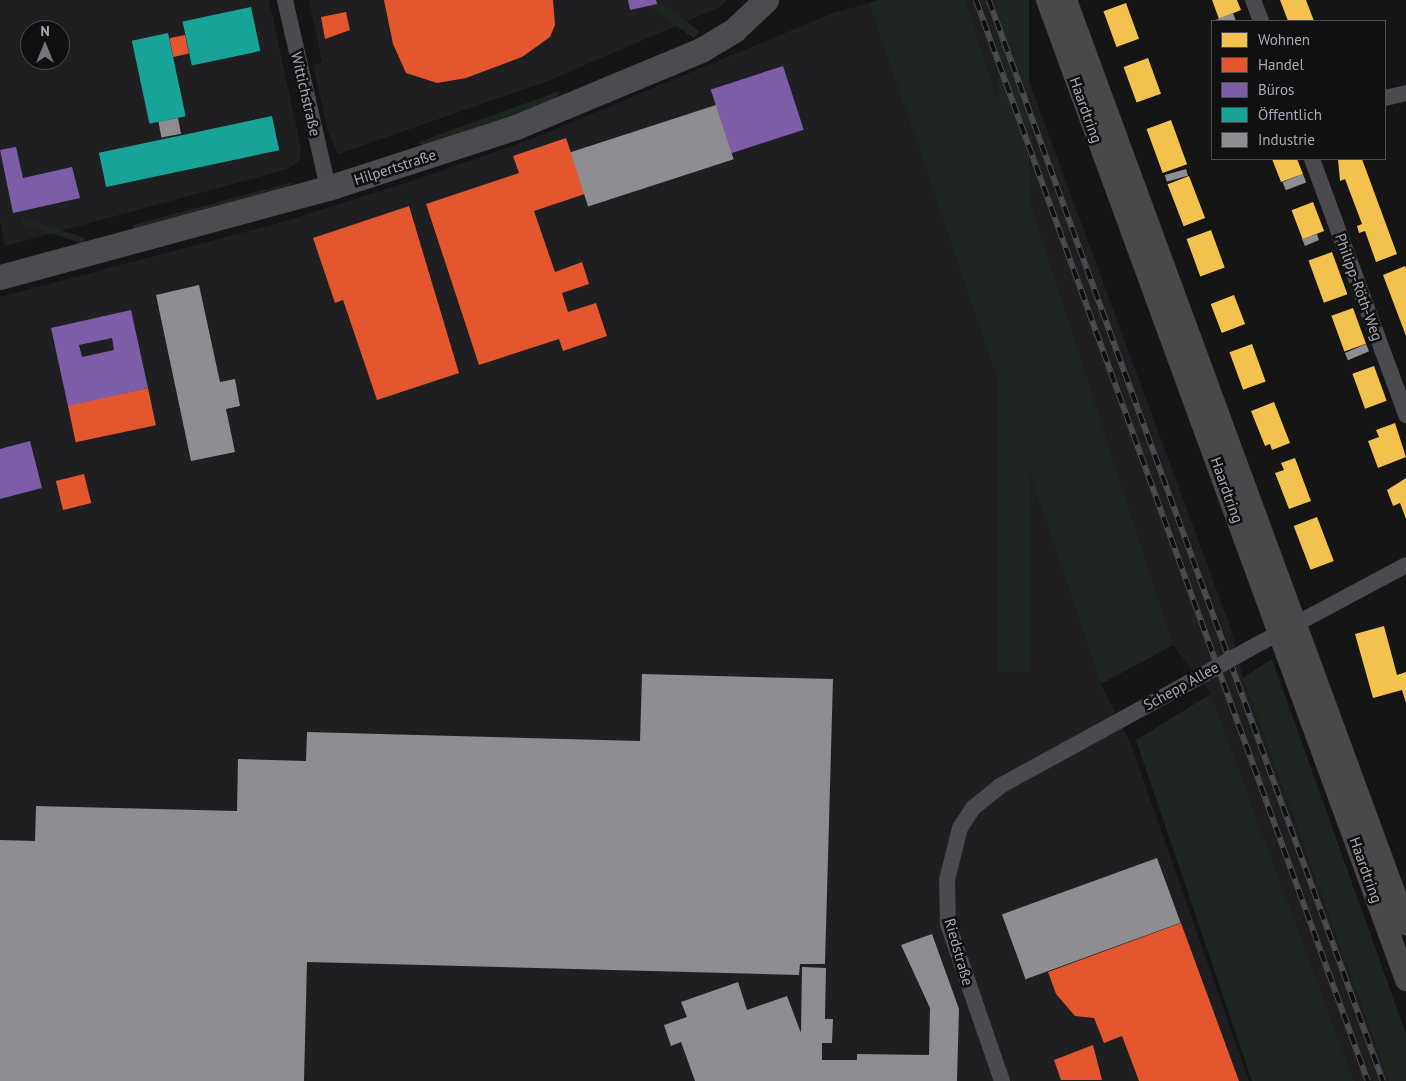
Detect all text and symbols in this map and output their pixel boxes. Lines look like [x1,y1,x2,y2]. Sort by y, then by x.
north arrow [20,20,70,70]
legend [1211,20,1386,160]
text: N [40,22,50,40]
text: Wohnen [1258,30,1310,49]
street label: Wittichstraße [288,50,324,138]
text: Handel [1258,55,1304,74]
street label: Haardtring [1066,75,1106,145]
text: Büros [1258,80,1294,99]
text: Öffentlich [1258,105,1322,124]
text: Industrie [1258,130,1315,149]
street label: Hilpertstraße [352,145,438,189]
street label: Philipp-Röth-Weg [1331,231,1387,343]
street label: Haardtring [1207,455,1247,525]
street label: Schepp Allee [1140,658,1222,714]
street label: Haardtring [1346,835,1386,905]
street label: Riedstraße [941,916,977,988]

